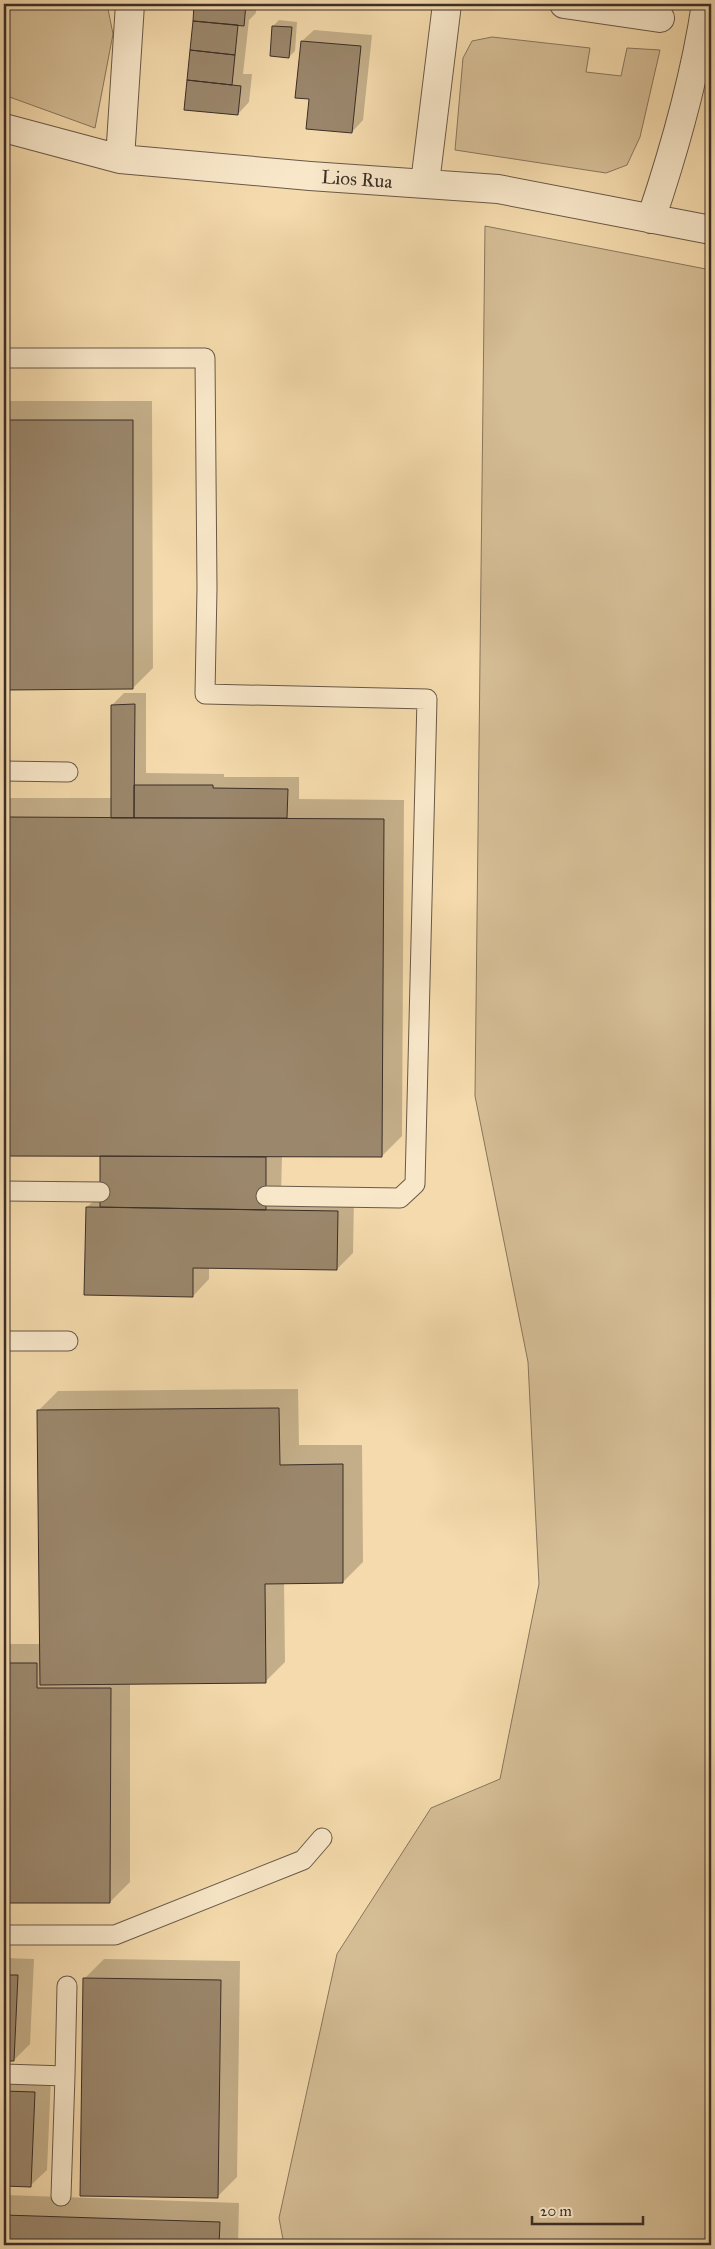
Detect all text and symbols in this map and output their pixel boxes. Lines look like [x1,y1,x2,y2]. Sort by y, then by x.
street label: Lios Rua [321,165,394,193]
scale bar [532,2194,644,2226]
text: 20 m [540,2202,572,2220]

